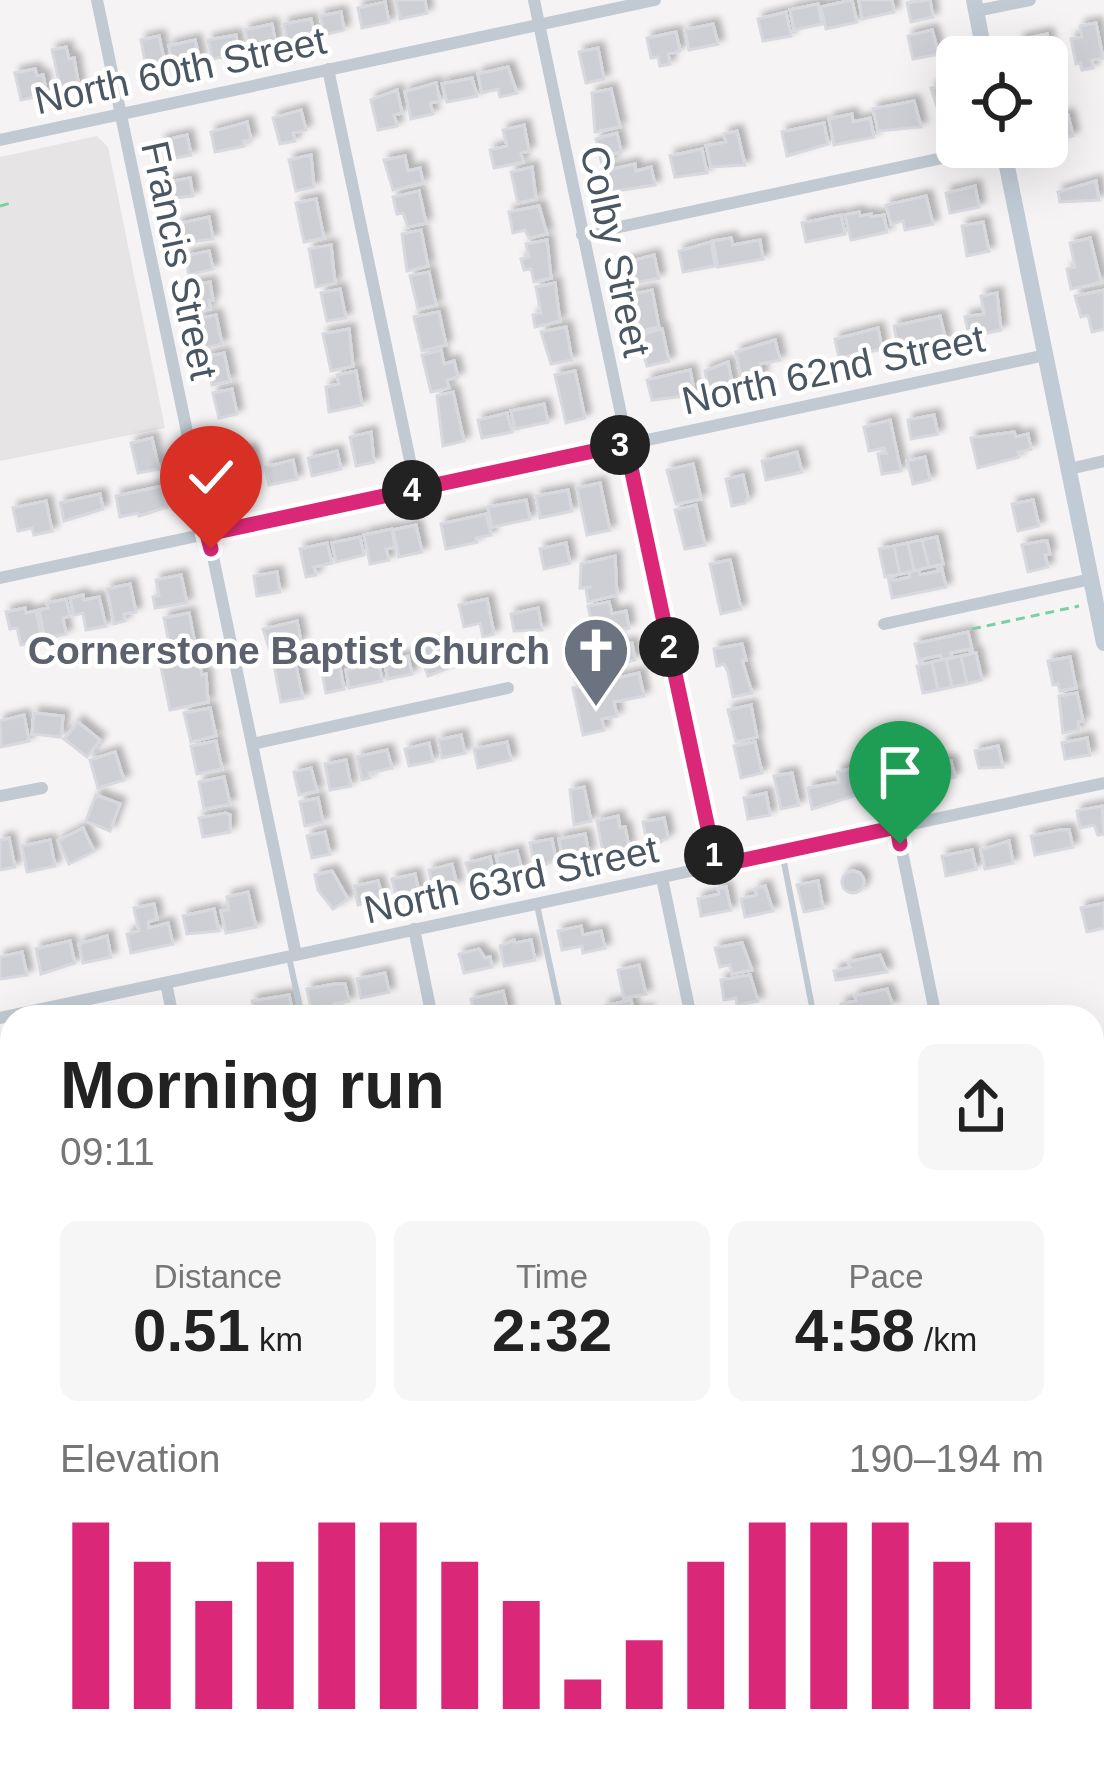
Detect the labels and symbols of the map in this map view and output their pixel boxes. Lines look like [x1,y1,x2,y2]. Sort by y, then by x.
street label: North 60th Street [30,19,330,122]
street label: Francis Street [133,137,226,383]
street label: Colby Street [572,142,659,361]
street label: North 62nd Street [678,316,988,423]
pin: 3 [590,415,650,475]
pin [160,426,262,549]
pin: 4 [382,460,442,520]
church icon: Cornerstone Baptist Church [561,615,631,709]
pin: 2 [639,617,699,677]
place label: Cornerstone Baptist Church [28,629,550,672]
pin [849,721,951,844]
pin: 1 [684,825,744,885]
street label: North 63rd Street [360,827,662,932]

